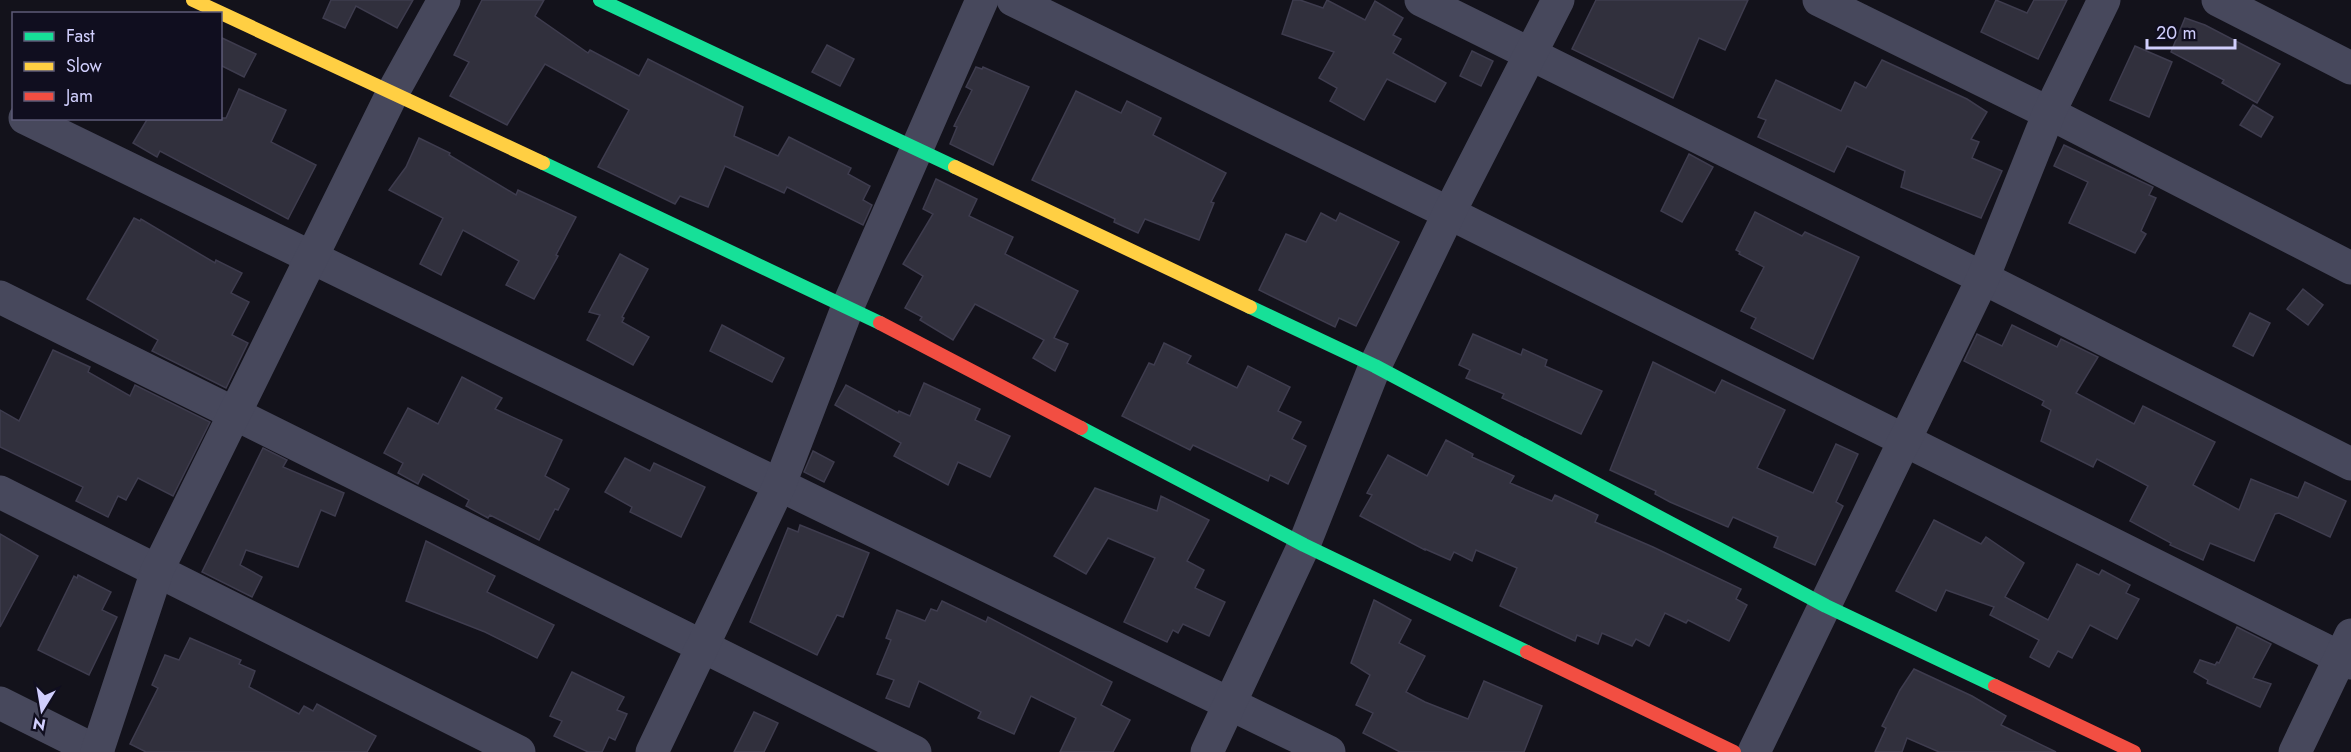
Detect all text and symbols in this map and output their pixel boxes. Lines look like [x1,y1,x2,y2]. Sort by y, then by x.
legend [12,12,222,120]
scale bar [2147,12,2236,50]
text: 20 m [2156,20,2196,46]
text: Fast [66,23,95,49]
text: Slow [66,53,103,79]
text: Jam [64,83,93,109]
north arrow [12,680,72,740]
text: N [31,712,48,737]

